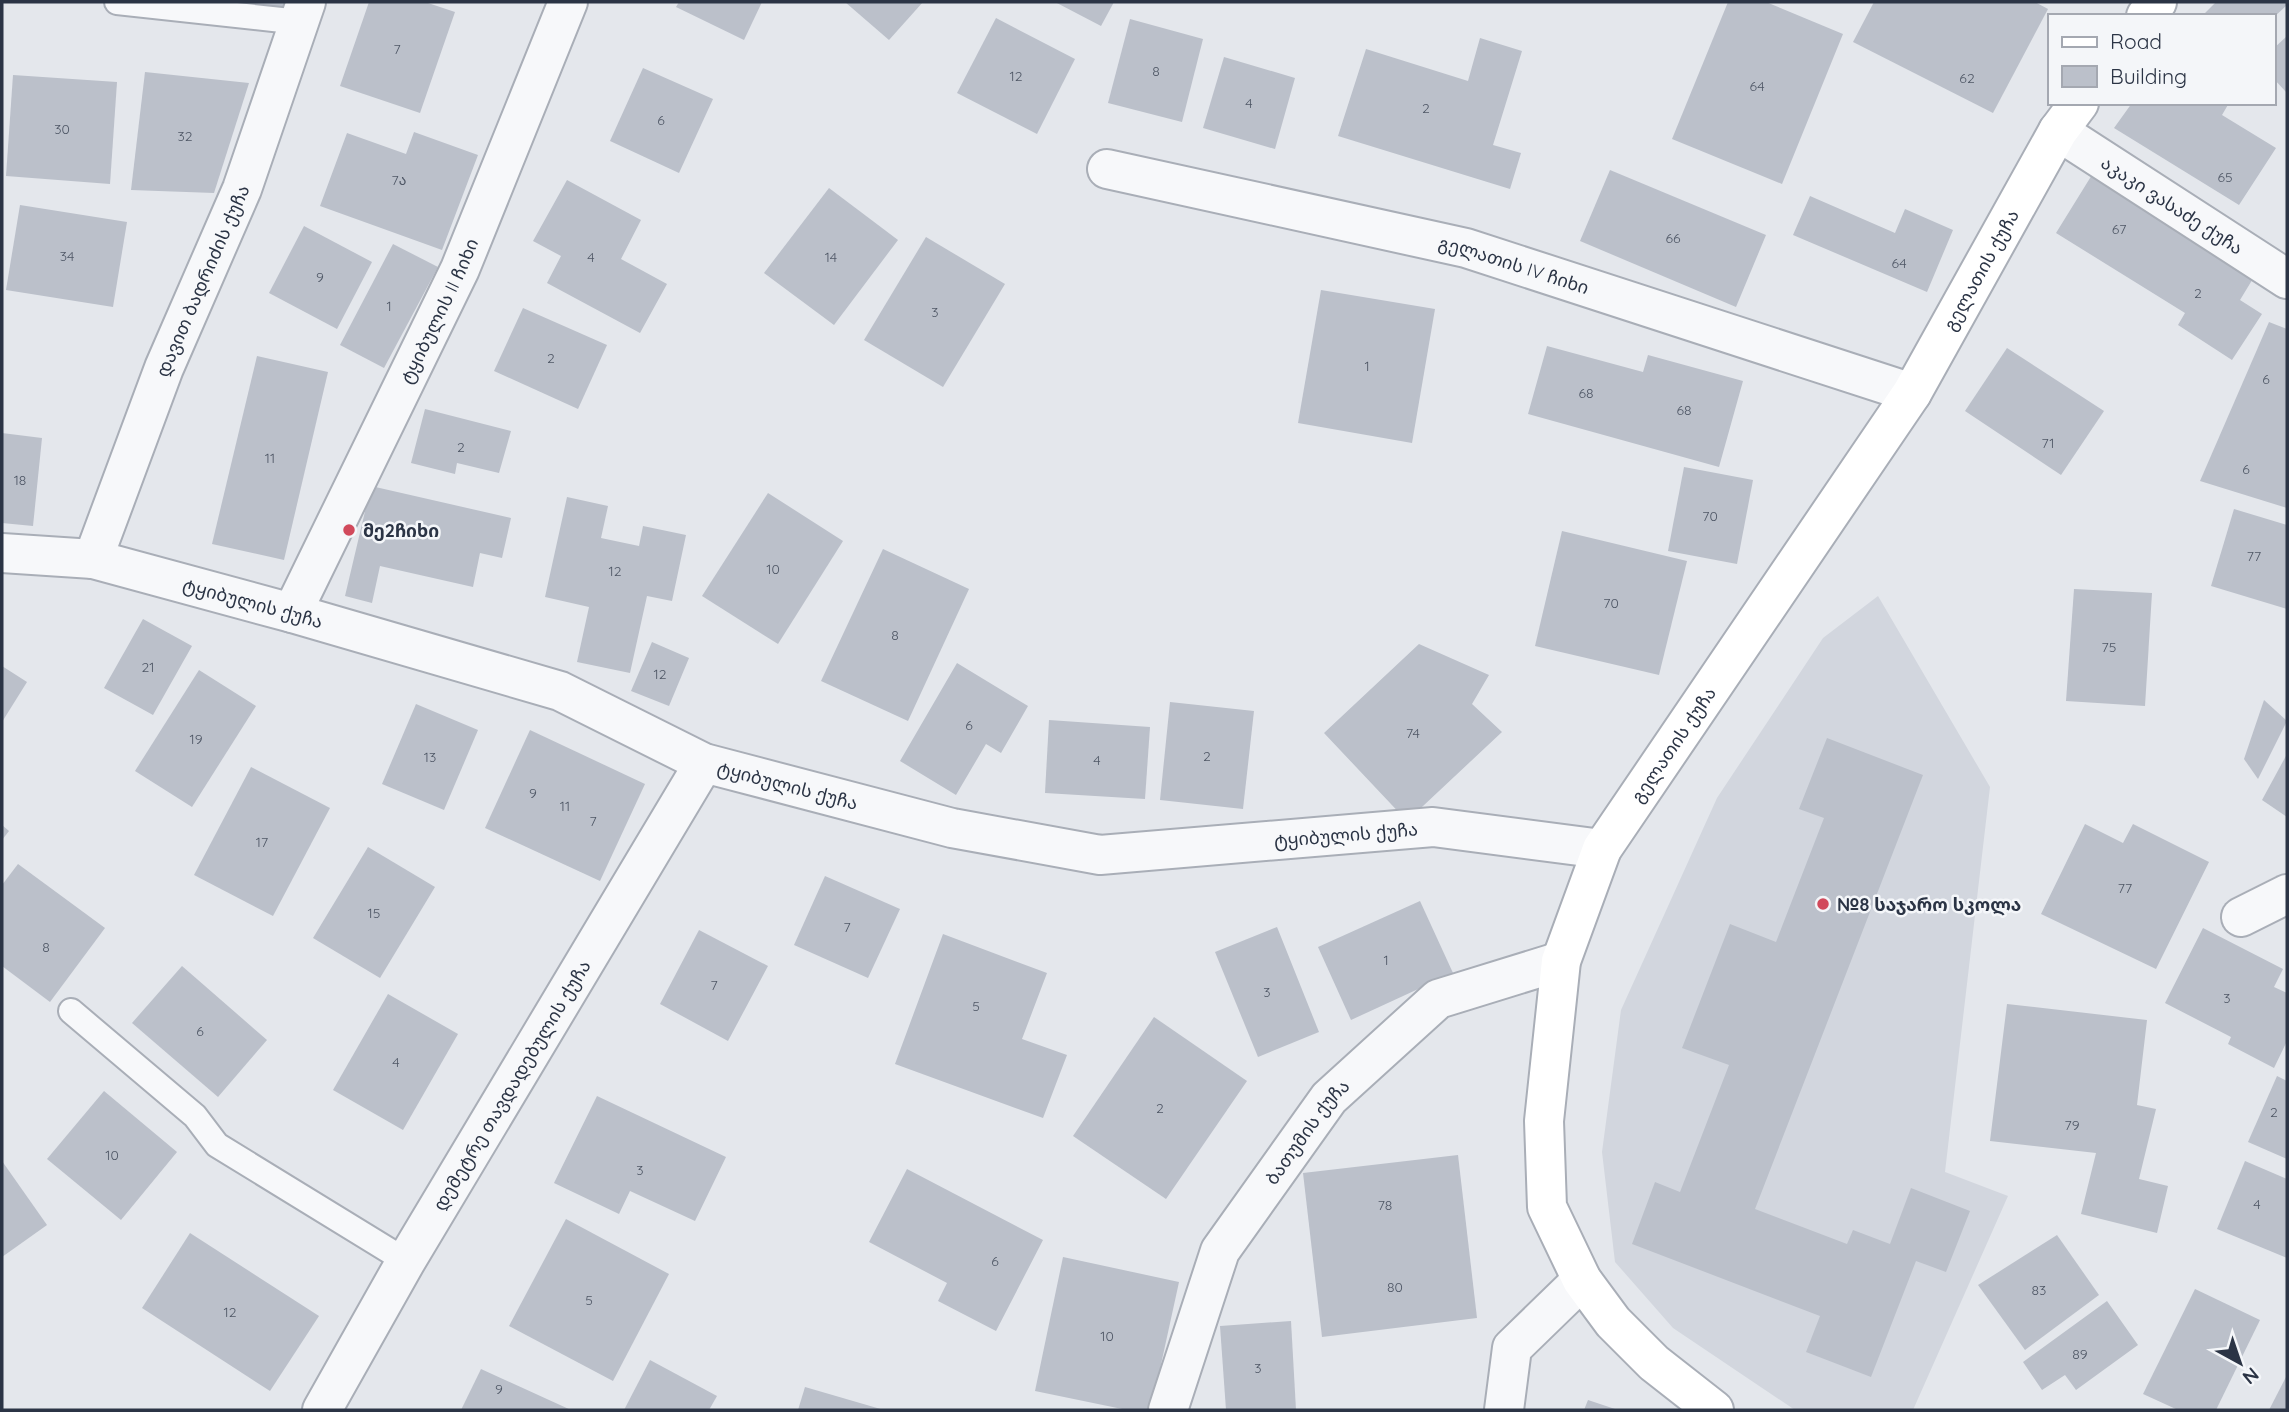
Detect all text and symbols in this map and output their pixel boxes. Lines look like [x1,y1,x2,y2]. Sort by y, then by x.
legend [2048,14,2275,105]
text: Road [2110,28,2162,54]
house number: 7 [393,40,401,58]
house number: 8 [1152,62,1160,80]
text: Building [2110,63,2187,89]
house number: 12 [1010,67,1023,85]
house number: 62 [1959,69,1975,87]
house number: 64 [1749,77,1765,95]
house number: 4 [1245,94,1253,112]
house number: 2 [1422,99,1430,117]
house number: 6 [657,111,665,129]
house number: 30 [54,120,70,138]
house number: 32 [177,127,193,145]
street label: აკაკი ვასაძე ქუჩა [2097,151,2247,259]
house number: 65 [2217,168,2233,186]
house number: 7ა [392,171,406,189]
street label: დავით ბადრიძის ქუჩა [150,181,254,380]
street label: გელათის ქუჩა [1938,205,2024,334]
house number: 67 [2112,220,2126,238]
house number: 66 [1665,229,1681,247]
street label: გელათის IV ჩიხი [1436,231,1592,299]
street label: ტყიბულის II ჩიხი [394,235,483,387]
house number: 34 [60,247,74,265]
house number: 4 [587,248,595,266]
house number: 14 [825,248,837,266]
house number: 64 [1891,254,1907,272]
house number: 9 [316,268,324,286]
house number: 2 [2194,284,2202,302]
house number: 1 [386,297,392,315]
house number: 3 [931,303,939,321]
house number: 2 [547,349,555,367]
house number: 1 [1364,357,1370,375]
house number: 6 [2262,370,2270,388]
house number: 68 [1578,384,1594,402]
house number: 68 [1676,401,1692,419]
house number: 71 [2041,434,2055,452]
house number: 2 [457,438,465,456]
house number: 11 [265,449,275,467]
house number: 6 [2242,460,2250,478]
house number: 18 [14,471,26,489]
house number: 70 [1702,507,1718,525]
place label: მე2ჩიხი [363,519,439,542]
marker: მე2ჩიხი [341,522,357,538]
house number: 77 [2247,547,2261,565]
house number: 10 [766,560,780,578]
house number: 12 [609,562,622,580]
street label: ტყიბულის ქუჩა [180,572,326,633]
house number: 70 [1603,594,1619,612]
house number: 8 [891,626,899,644]
house number: 75 [2102,638,2116,656]
house number: 21 [142,658,154,676]
house number: 12 [654,665,667,683]
street label: გელათის ქუჩა [1626,682,1721,807]
house number: 6 [965,716,973,734]
house number: 74 [1406,724,1420,742]
house number: 19 [190,730,203,748]
house number: 2 [1203,747,1211,765]
house number: 13 [424,748,436,766]
house number: 4 [1093,751,1101,769]
street label: ტყიბულის ქუჩა [715,756,860,814]
house number: 9 [529,784,537,802]
house number: 11 [560,797,570,815]
house number: 7 [589,812,597,830]
street label: ტყიბულის ქუჩა [1273,817,1419,852]
house number: 17 [256,833,268,851]
house number: 77 [2118,879,2132,897]
place label: №8 საჯარო სკოლა [1837,893,2021,916]
marker: №8 საჯარო სკოლა [1815,896,1831,912]
house number: 15 [368,904,380,922]
house number: 7 [843,918,851,936]
house number: 8 [42,938,50,956]
house number: 1 [1383,951,1389,969]
street label: დემეტრე თავდადებულის ქუჩა [427,956,595,1215]
house number: 7 [710,976,718,994]
house number: 3 [1263,983,1271,1001]
house number: 3 [2223,989,2231,1007]
house number: 5 [972,997,980,1015]
house number: 6 [196,1022,204,1040]
house number: 4 [392,1053,400,1071]
street label: ბათუმის ქუჩა [1260,1074,1354,1189]
house number: 2 [1156,1099,1164,1117]
house number: 2 [2270,1103,2278,1121]
house number: 79 [2065,1116,2080,1134]
house number: 10 [105,1146,119,1164]
house number: 3 [636,1161,644,1179]
house number: 4 [2253,1195,2261,1213]
house number: 78 [1378,1196,1392,1214]
house number: 6 [991,1252,999,1270]
house number: 80 [1387,1278,1403,1296]
house number: 83 [2032,1281,2046,1299]
house number: 5 [585,1291,593,1309]
house number: 12 [224,1303,237,1321]
house number: 10 [1100,1327,1114,1345]
north arrow [2205,1328,2275,1398]
house number: 89 [2072,1345,2088,1363]
house number: 3 [1254,1359,1262,1377]
text: N [2238,1362,2264,1390]
house number: 9 [495,1380,503,1398]

